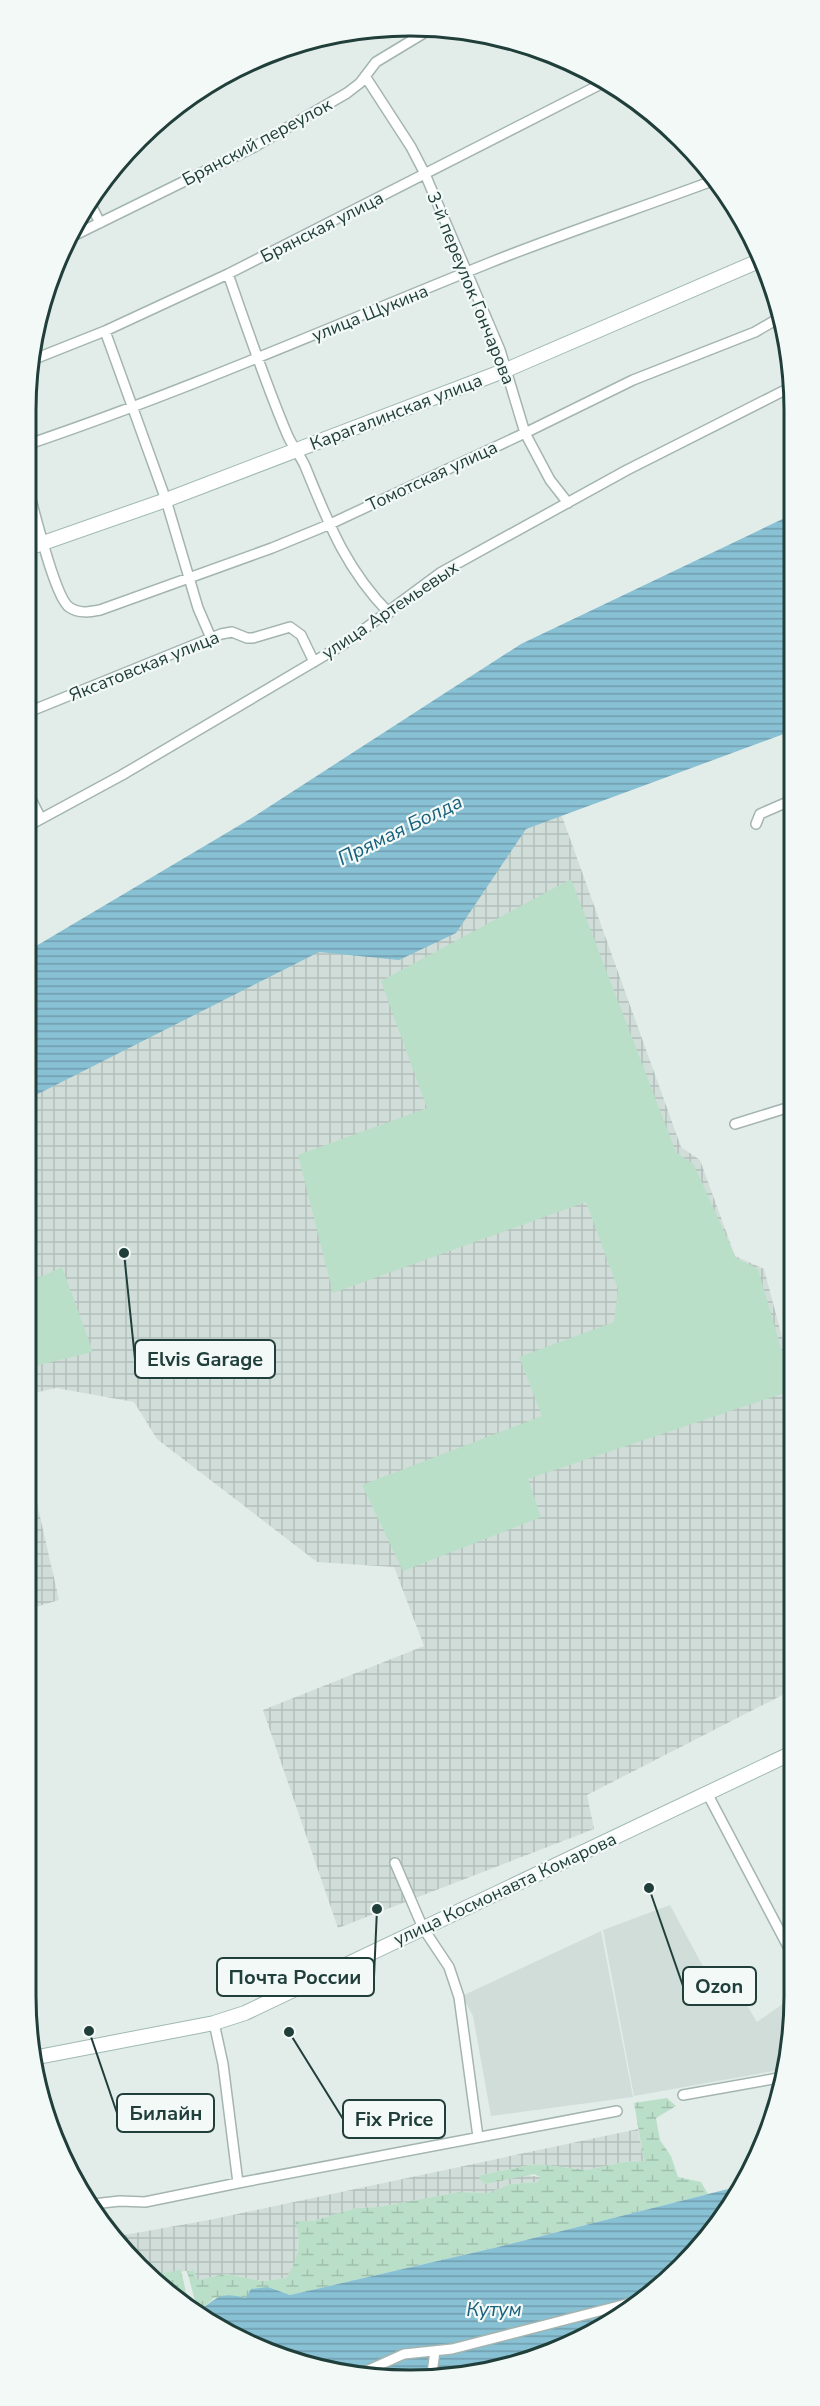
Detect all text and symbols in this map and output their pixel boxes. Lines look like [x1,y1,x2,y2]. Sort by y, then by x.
street label: Брянский переулок [178,92,336,192]
street label: Брянская улица [256,186,388,268]
street label: 3-й переулок Гончарова [421,188,521,388]
street label: улица Щукина [308,279,432,347]
street label: Карагалинская улица [306,368,486,456]
street label: Томотская улица [363,435,501,517]
street label: улица Артемьевых [317,555,463,665]
street label: Яксатовская улица [65,625,223,707]
water label: Прямая Болда [333,788,467,872]
callout: Elvis Garage [135,1340,275,1378]
text: Elvis Garage [147,1346,263,1373]
street label: улица Космонавта Комарова [390,1827,620,1951]
callout: Почта России [217,1958,374,1996]
text: Почта России [229,1964,361,1991]
callout: Ozon [683,1967,756,2005]
text: Ozon [695,1973,743,2000]
callout: Билайн [117,2094,214,2132]
text: Билайн [130,2100,202,2127]
callout: Fix Price [343,2100,445,2138]
text: Fix Price [355,2106,433,2133]
water label: Кутум [466,2296,522,2323]

